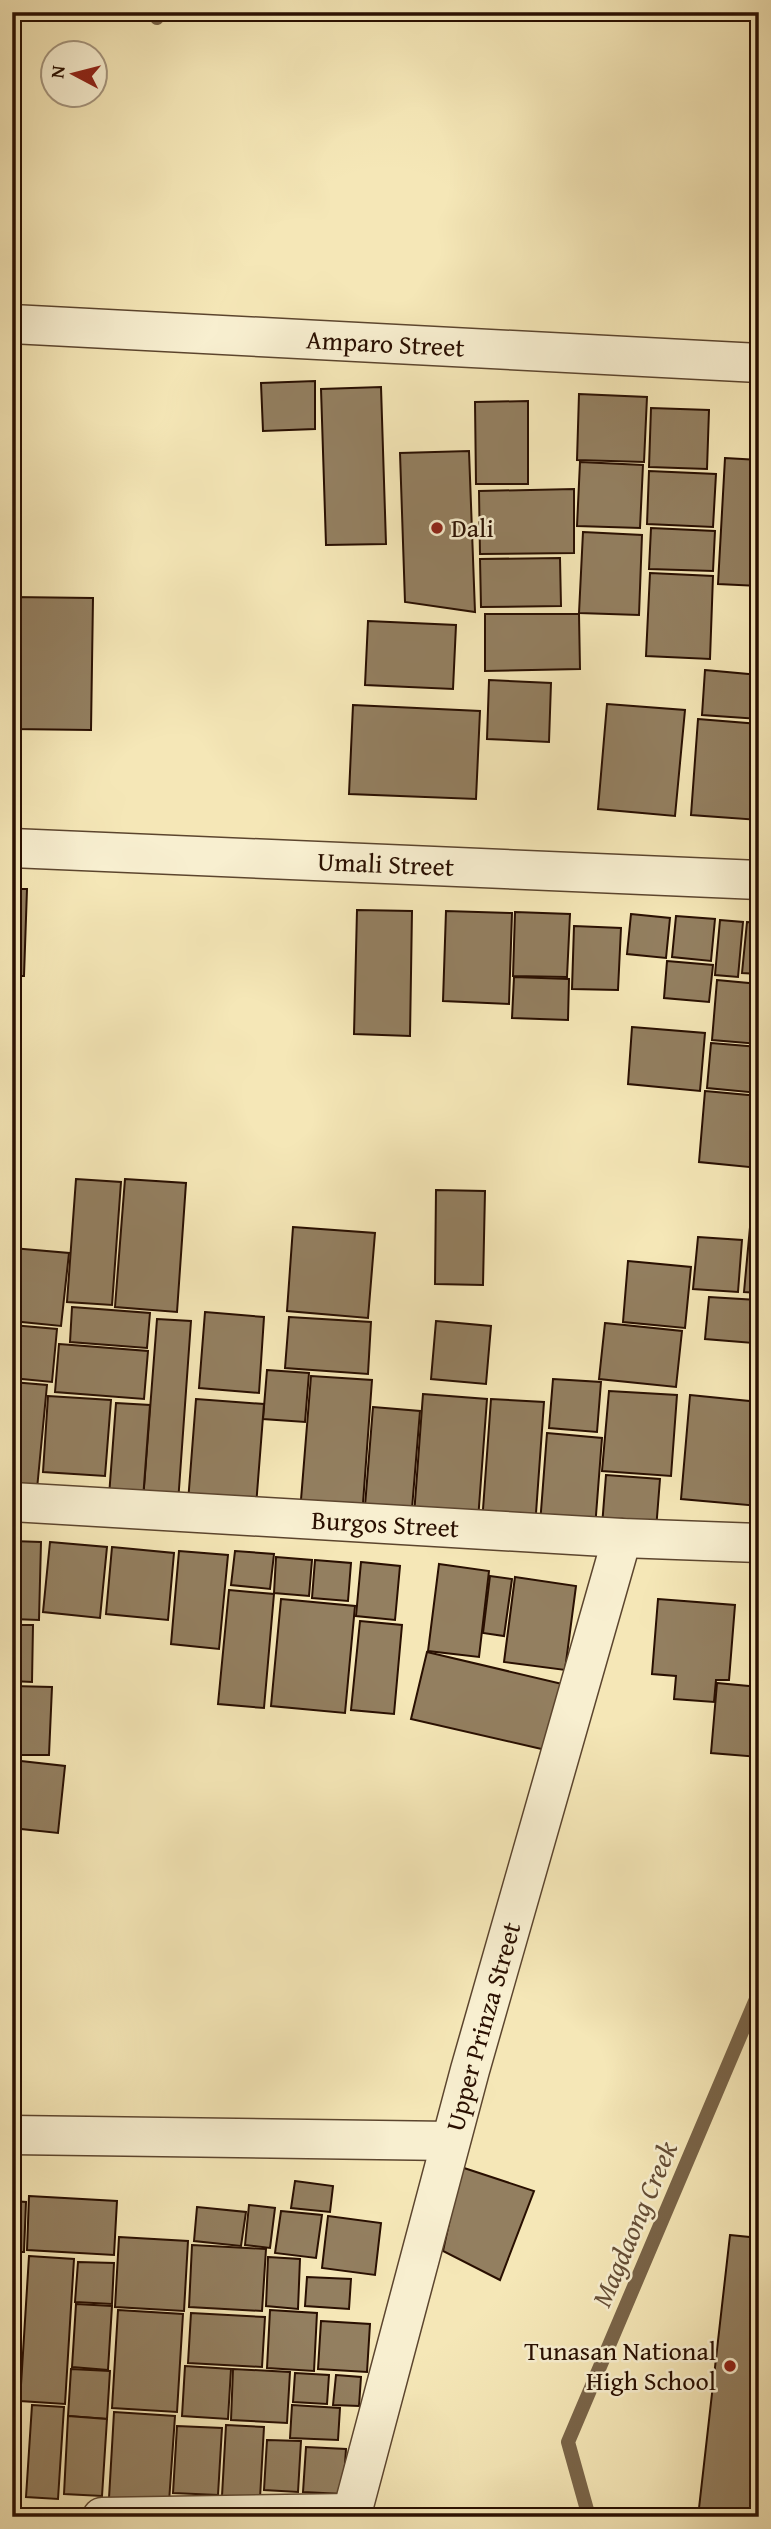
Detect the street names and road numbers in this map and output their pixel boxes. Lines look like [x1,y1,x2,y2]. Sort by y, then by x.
street label: Amparo Street [305,319,466,367]
street label: Umali Street [316,841,455,886]
street label: Burgos Street [311,1500,460,1547]
street label: Upper Prinza Street [435,1917,530,2135]

